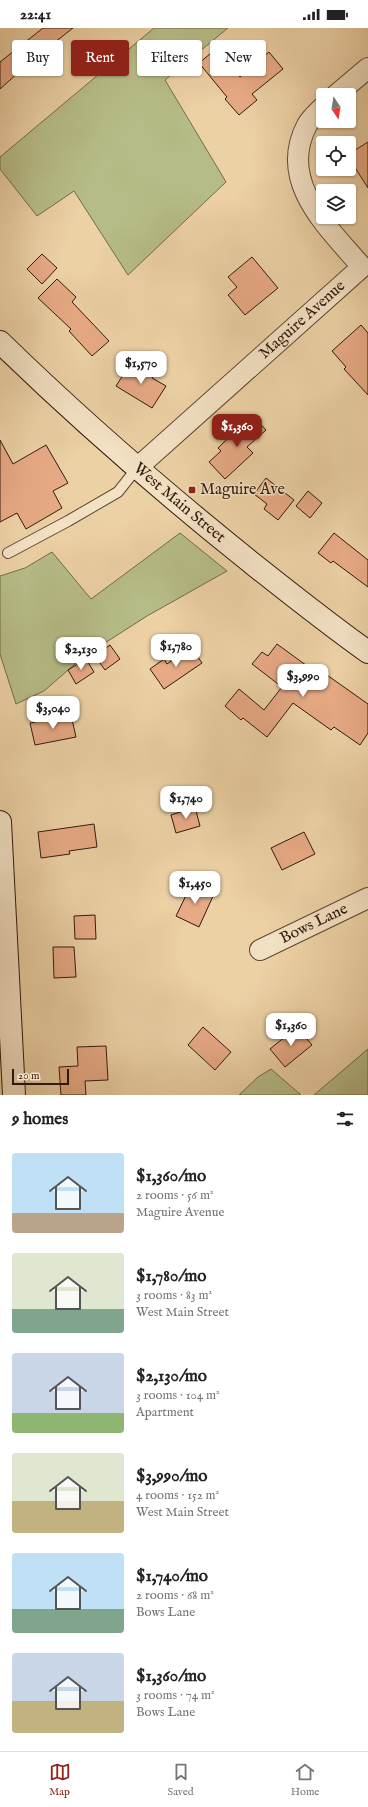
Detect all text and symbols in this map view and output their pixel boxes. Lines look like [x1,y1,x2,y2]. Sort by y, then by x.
text: 22:41 [20,5,51,24]
chip: Buy [12,40,63,76]
chip: Rent [71,40,129,76]
chip: Filters [137,40,202,76]
chip: New [210,40,266,76]
north arrow [316,88,356,128]
map controls [316,88,356,224]
button: locate [316,136,356,176]
button: layers [316,184,356,224]
street label: Maguire Avenue [255,276,350,364]
pin: $1,570 [108,351,174,385]
text: $1,570 [125,355,157,372]
pin: $1,360 [204,414,270,448]
text: $1,360 [221,418,253,435]
street label: West Main Street [129,459,230,548]
place label: Maguire Ave [200,480,285,500]
marker: Maguire Ave [187,485,197,495]
pin: $1,780 [143,634,209,668]
pin: $2,130 [48,637,114,671]
text: $1,780 [160,638,192,655]
text: $2,130 [65,641,97,658]
pin: $3,990 [270,664,336,698]
text: $3,990 [286,668,320,685]
pin: $3,040 [20,696,86,730]
text: $3,040 [36,700,70,717]
pin: $1,740 [153,786,219,820]
text: $1,740 [169,790,203,807]
pin: $1,450 [162,871,228,905]
text: $1,450 [178,875,212,892]
street label: Bows Lane [277,899,351,949]
pin: $1,360 [258,1013,324,1047]
text: $1,360 [275,1017,307,1034]
scale bar [12,1067,69,1086]
text: 20 m [18,1069,39,1083]
icon: filters [334,1108,356,1130]
text: 9 homes [12,1109,68,1130]
text: $1,360/mo [136,1166,206,1187]
icon: home [44,1169,92,1217]
text: 2 rooms · 56 m² [136,1187,214,1204]
text: Maguire Avenue [136,1204,224,1221]
text: $1,780/mo [136,1266,206,1287]
icon: home [44,1269,92,1317]
text: 3 rooms · 83 m² [136,1287,212,1304]
text: West Main Street [136,1304,229,1321]
text: $2,130/mo [136,1366,207,1387]
icon: home [44,1369,92,1417]
text: 3 rooms · 104 m² [136,1387,220,1404]
text: Apartment [136,1404,194,1421]
text: $3,990/mo [136,1466,208,1487]
icon: home [44,1469,92,1517]
text: 4 rooms · 152 m² [136,1487,219,1504]
text: West Main Street [136,1504,229,1521]
text: $1,740/mo [136,1566,208,1587]
icon: home [44,1569,92,1617]
text: 2 rooms · 68 m² [136,1587,214,1604]
text: Bows Lane [136,1604,195,1621]
text: $1,360/mo [136,1666,206,1687]
icon: home [44,1669,92,1717]
text: 3 rooms · 74 m² [136,1687,215,1704]
text: Bows Lane [136,1704,195,1721]
tab: Map [49,1761,71,1799]
tab: Saved [168,1761,194,1799]
tab: Home [291,1761,319,1799]

